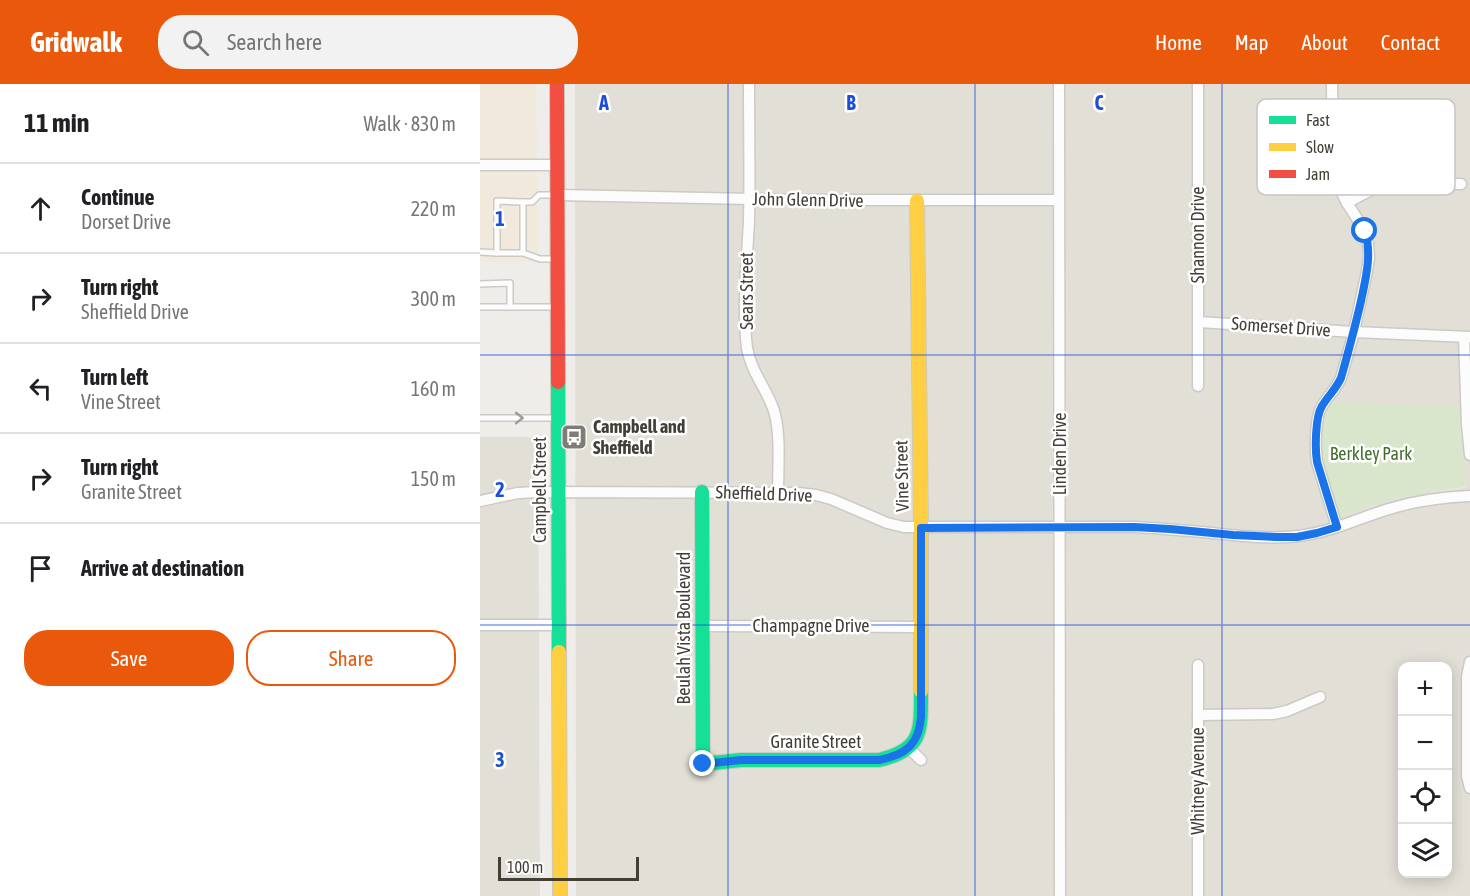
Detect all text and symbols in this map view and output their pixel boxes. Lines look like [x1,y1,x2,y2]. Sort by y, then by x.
search box [158,15,578,69]
text: Gridwalk [30,26,122,58]
icon: search [179,26,212,59]
text: Search here [227,29,322,55]
text: Home [1155,30,1202,54]
text: Map [1235,30,1269,54]
text: About [1302,30,1348,54]
text: Contact [1381,30,1440,54]
text: A [598,91,609,114]
text: B [846,91,856,114]
text: C [1095,91,1104,114]
legend [1257,99,1455,195]
text: 11 min [24,108,89,138]
text: Fast [1306,111,1330,129]
text: Walk · 830 m [364,112,456,135]
text: Slow [1306,138,1334,156]
text: Jam [1306,165,1330,183]
text: Continue [81,184,155,210]
street label: Shannon Drive [1187,187,1208,283]
street label: John Glenn Drive [752,188,864,211]
icon: ahead [24,192,57,225]
text: 220 m [411,197,456,220]
text: 1 [495,207,505,230]
text: Dorset Drive [81,210,171,233]
route start [1351,217,1377,243]
street label: Sears Street [736,252,757,330]
text: Turn right [81,274,158,300]
icon: right [24,282,57,315]
text: 300 m [411,287,456,310]
text: Sheffield Drive [81,300,189,323]
street label: Somerset Drive [1231,313,1331,340]
text: Turn left [81,364,148,390]
icon: left [24,372,57,405]
text: 160 m [411,377,456,400]
text: Vine Street [81,390,161,413]
one-way arrow [515,412,524,424]
street label: Linden Drive [1049,413,1070,495]
place label: Campbell and Sheffield [593,416,685,458]
bus stop icon: Campbell and Sheffield [559,422,589,452]
street label: Campbell Street [529,437,550,543]
street label: Vine Street [890,440,913,512]
park label: Berkley Park [1330,443,1412,464]
text: Turn right [81,454,158,480]
icon: right [24,462,57,495]
text: 150 m [411,467,456,490]
text: 2 [495,478,505,501]
text: Granite Street [81,480,182,503]
street label: Sheffield Drive [715,481,813,506]
icon: arrive [24,552,57,585]
street label: Beulah Vista Boulevard [673,552,694,704]
text: Arrive at destination [81,555,244,581]
street label: Champagne Drive [752,615,870,636]
button: Save [24,630,234,686]
button: Share [246,630,456,686]
map controls [1398,662,1452,878]
button: + [1398,662,1452,716]
button: − [1398,716,1452,770]
street label: Whitney Avenue [1187,727,1208,835]
street label: Granite Street [771,731,861,752]
text: 3 [495,748,505,771]
route end [689,750,715,776]
button: locate [1398,770,1452,824]
button: layers [1398,824,1452,878]
scale bar [498,854,639,882]
text: 100 m [507,858,543,876]

